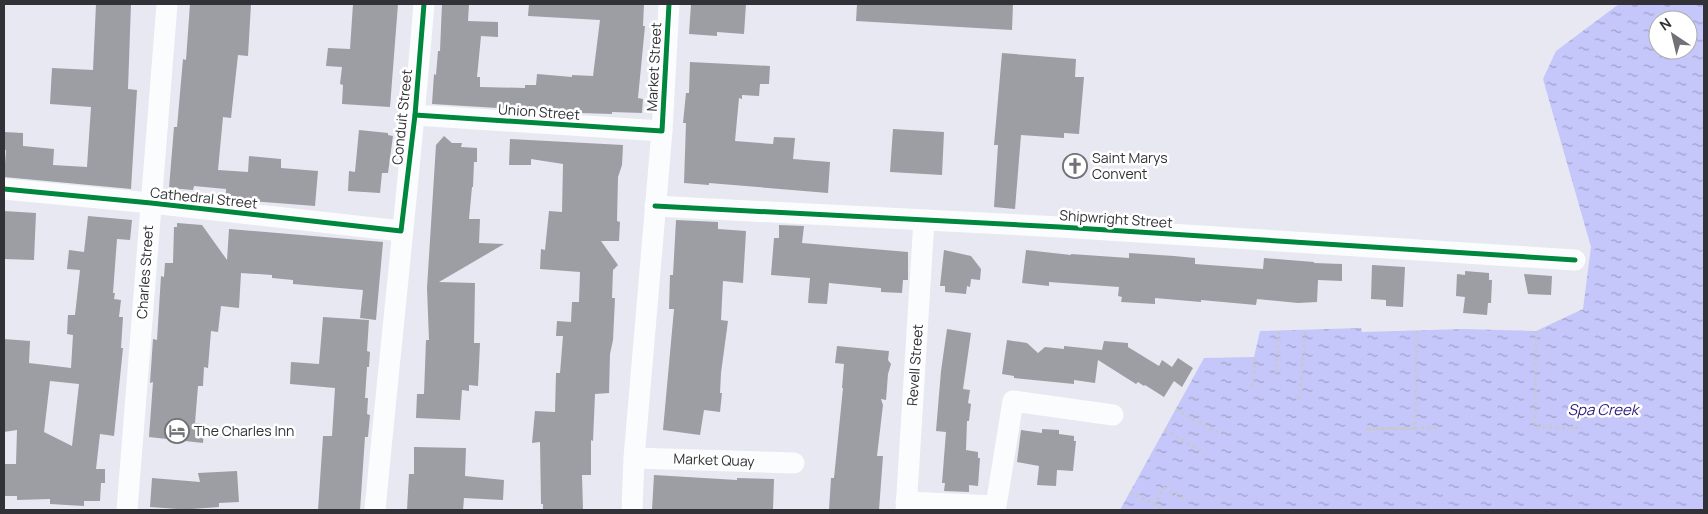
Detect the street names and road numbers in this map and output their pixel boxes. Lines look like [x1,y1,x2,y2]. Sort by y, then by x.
street label: Market Street [642,22,665,112]
street label: Conduit Street [387,68,416,166]
street label: Union Street [498,99,581,124]
street label: Cathedral Street [149,182,259,213]
street label: Shipwright Street [1059,205,1174,232]
street label: Charles Street [132,224,157,319]
street label: Revell Street [902,323,927,407]
street label: Market Quay [673,449,756,470]

